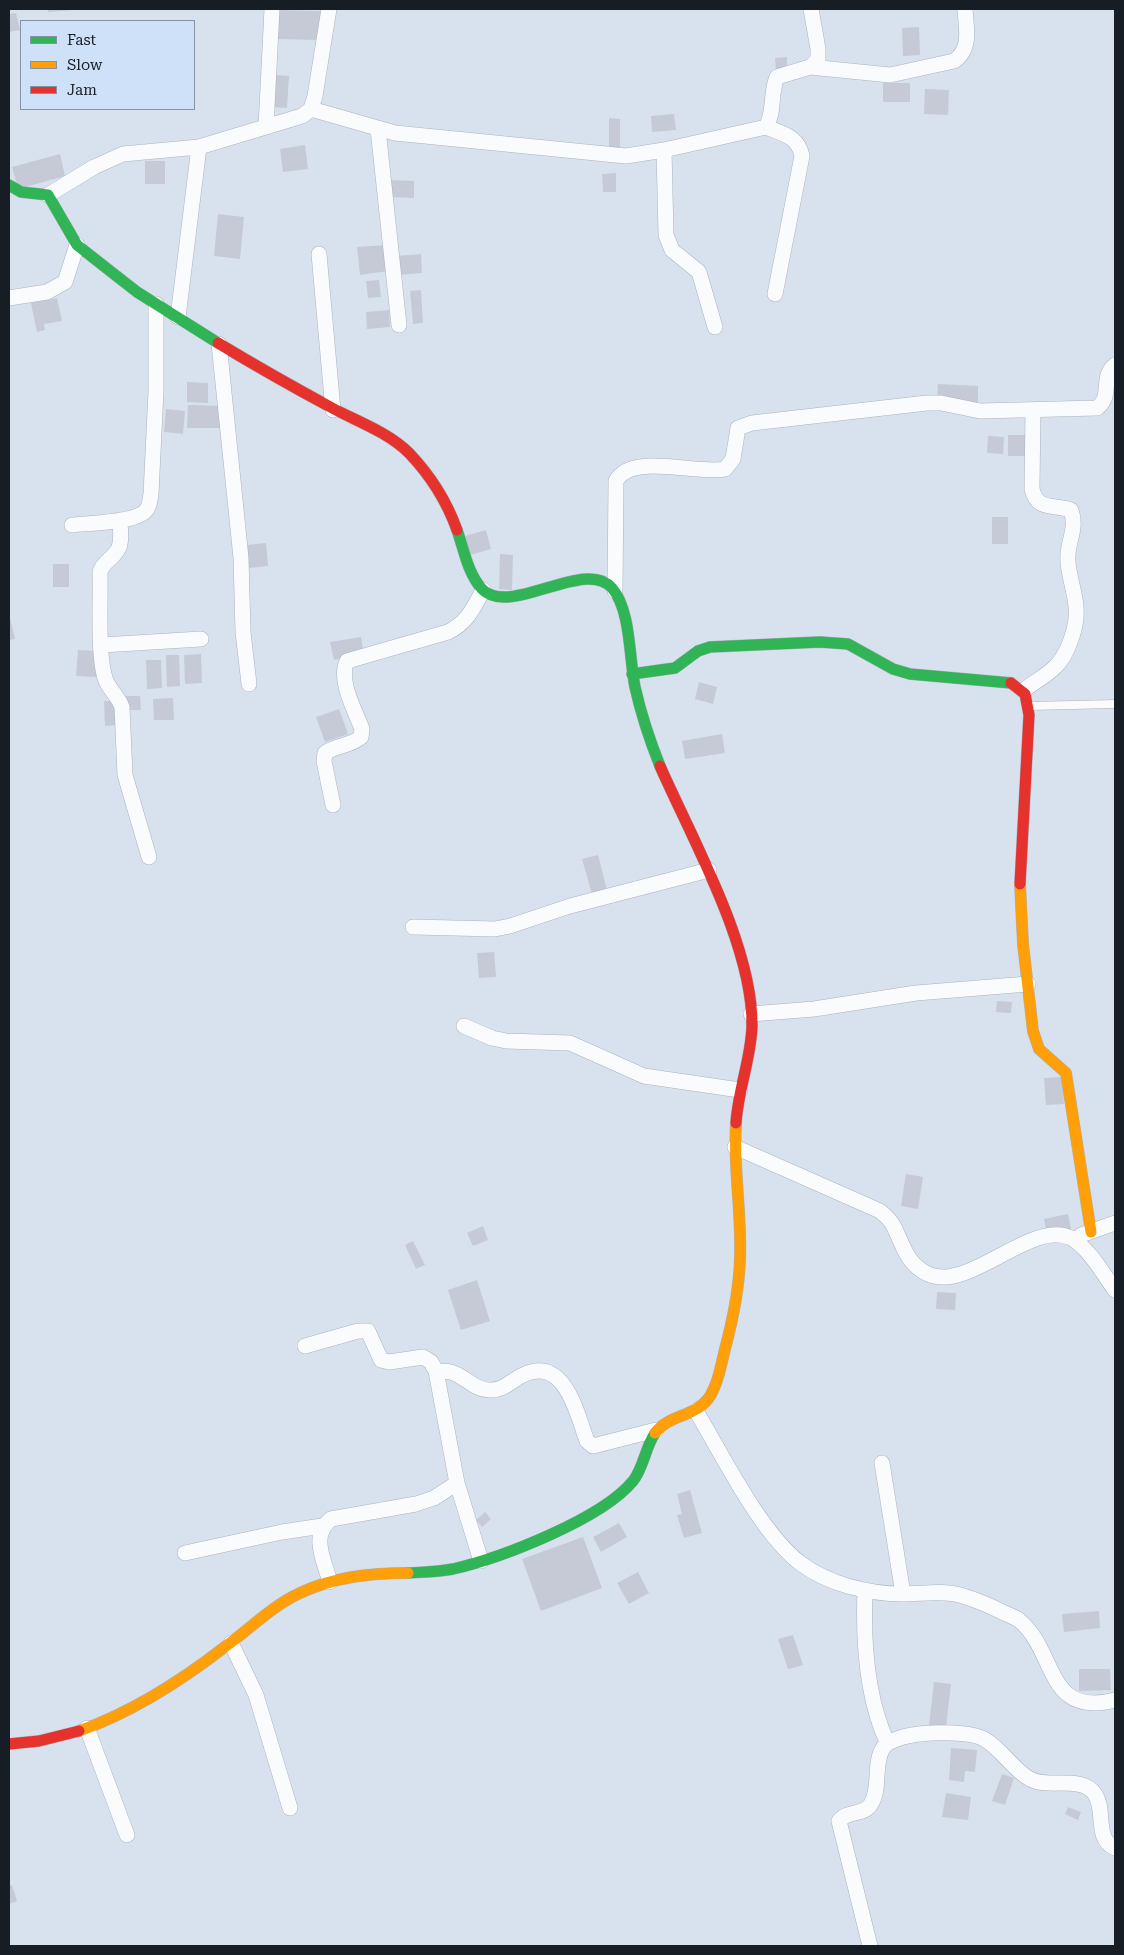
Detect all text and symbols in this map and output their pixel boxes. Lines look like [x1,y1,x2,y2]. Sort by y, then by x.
legend [20,20,195,110]
text: Fast [67,31,96,49]
text: Slow [67,56,102,74]
text: Jam [67,81,97,99]

